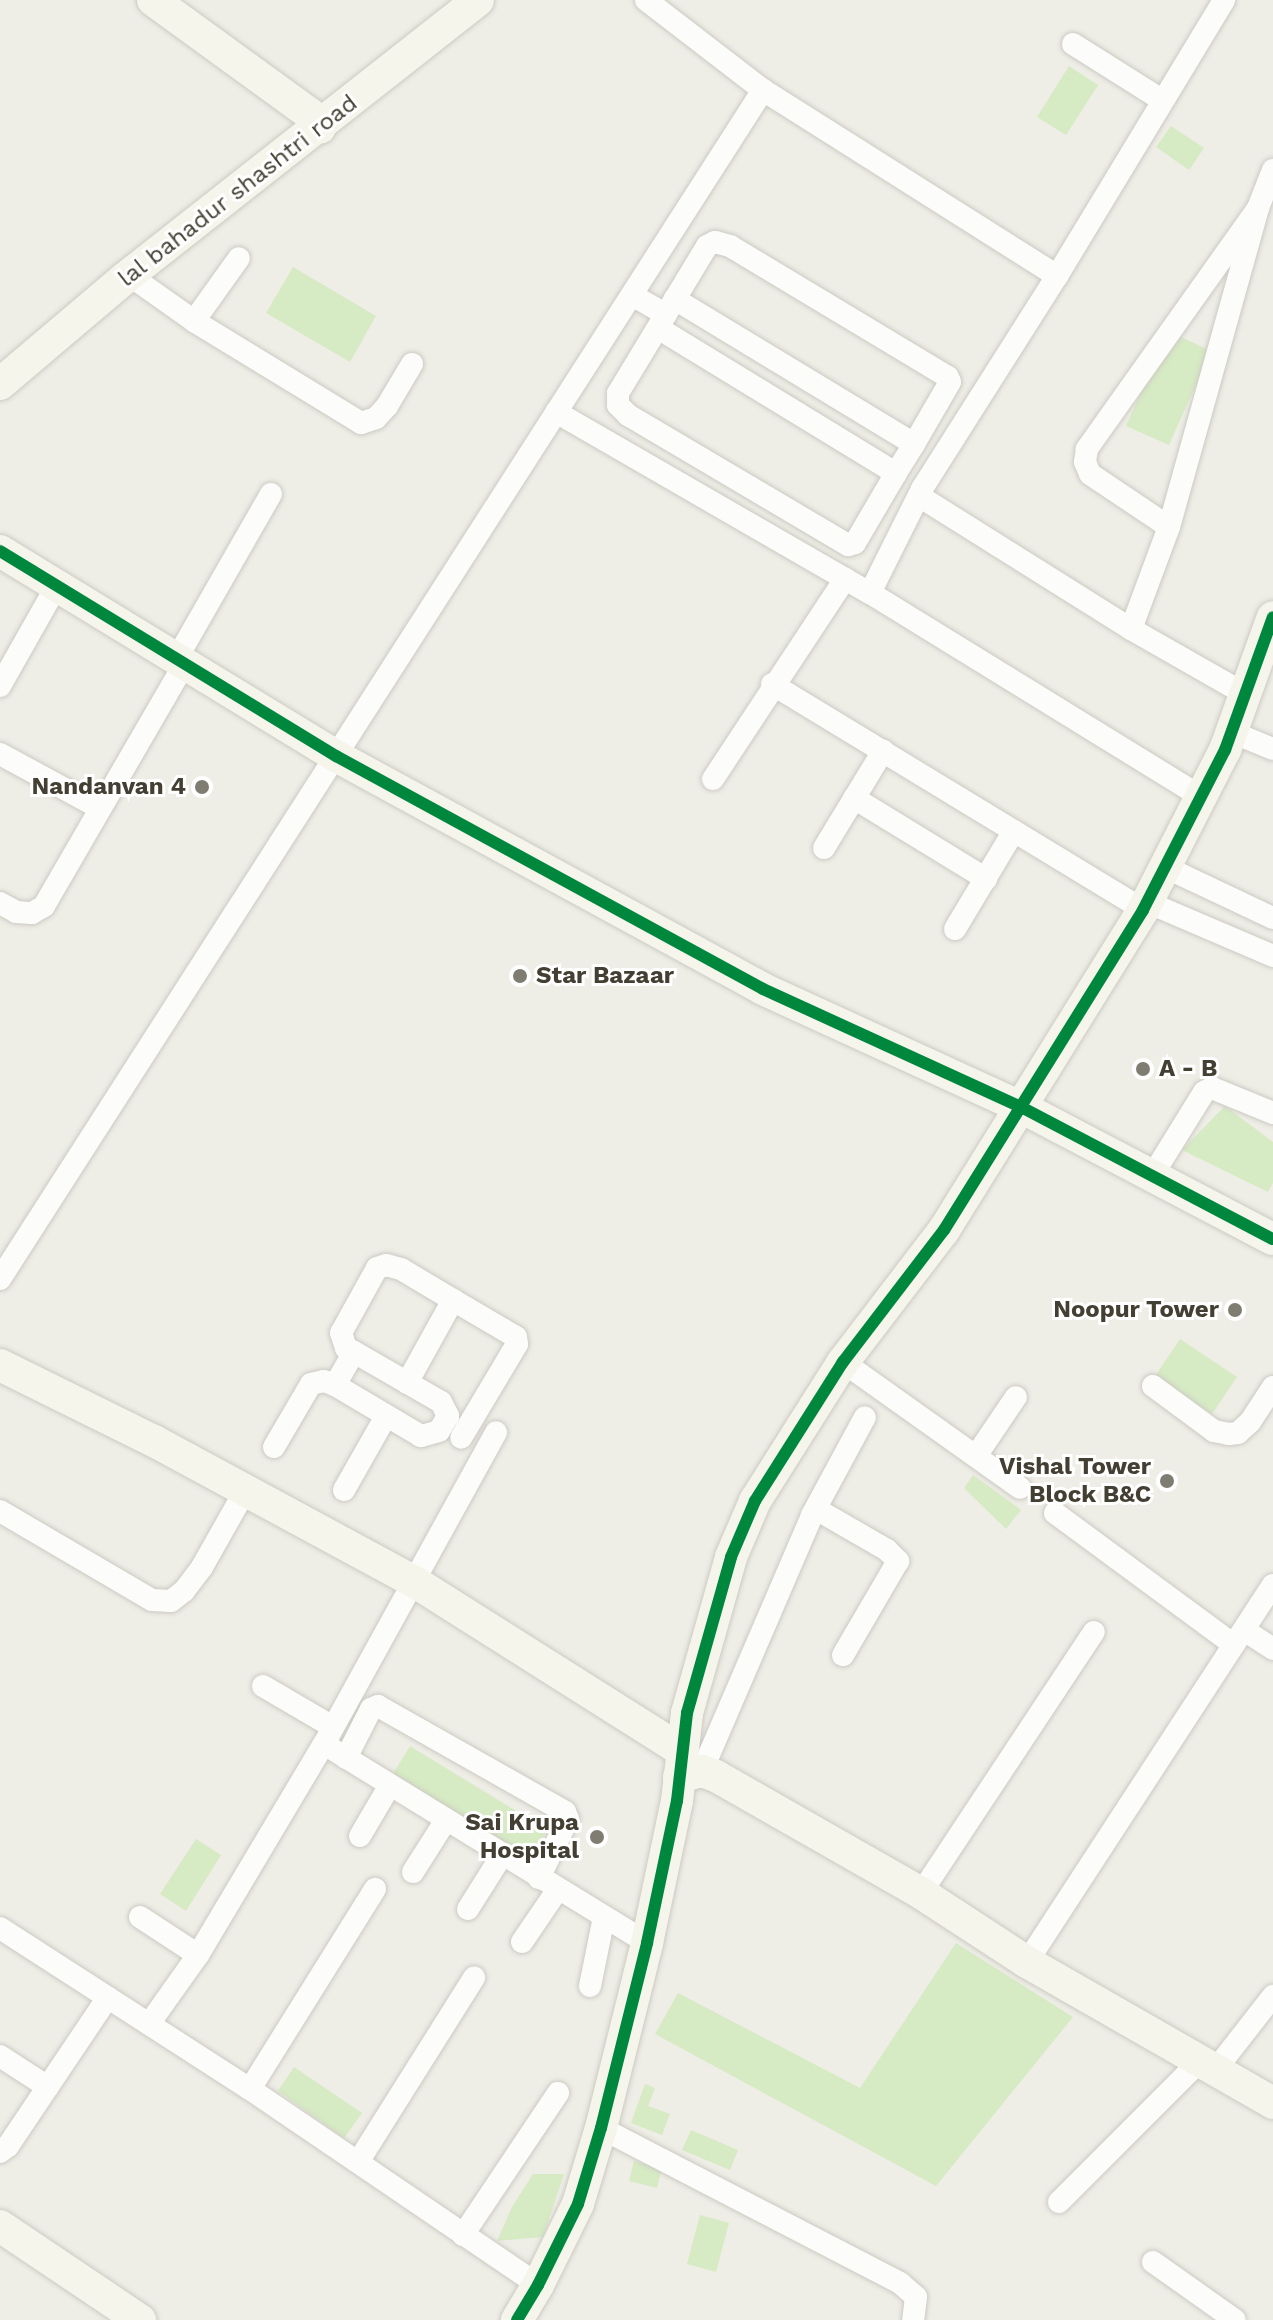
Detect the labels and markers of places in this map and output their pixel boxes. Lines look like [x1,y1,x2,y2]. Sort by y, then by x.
place label: Nandanvan 4 [32,773,186,801]
marker: Nandanvan 4 [193,778,211,796]
place label: Star Bazaar [536,962,674,990]
marker: Star Bazaar [511,967,529,985]
place label: A - B [1159,1055,1218,1083]
marker: A - B [1134,1060,1152,1078]
place label: Noopur Tower [1052,1296,1219,1324]
marker: Noopur Tower [1226,1301,1244,1319]
place label: Vishal Tower Block B&C [998,1453,1151,1509]
marker: Vishal Tower Block B&C [1158,1472,1176,1490]
place label: Sai Krupa Hospital [465,1809,579,1865]
marker: Sai Krupa Hospital [586,1826,608,1848]

